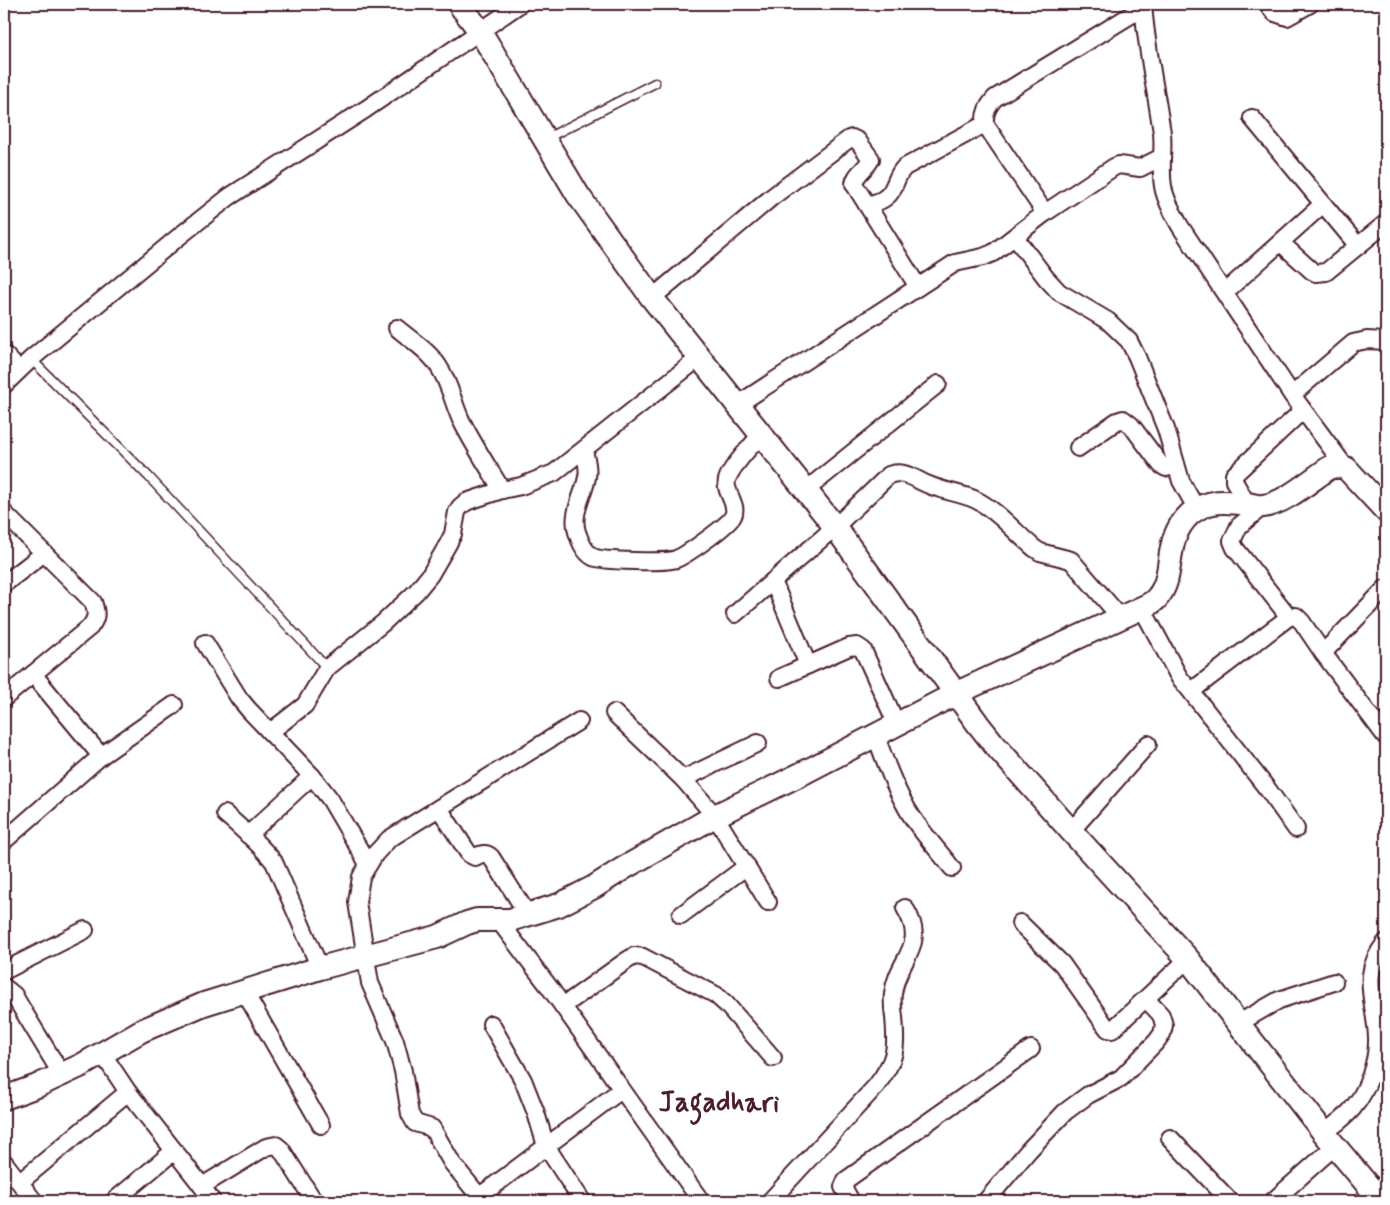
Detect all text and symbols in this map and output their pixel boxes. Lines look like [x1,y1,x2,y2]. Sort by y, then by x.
district label: Jagadhari [659,1085,779,1125]

